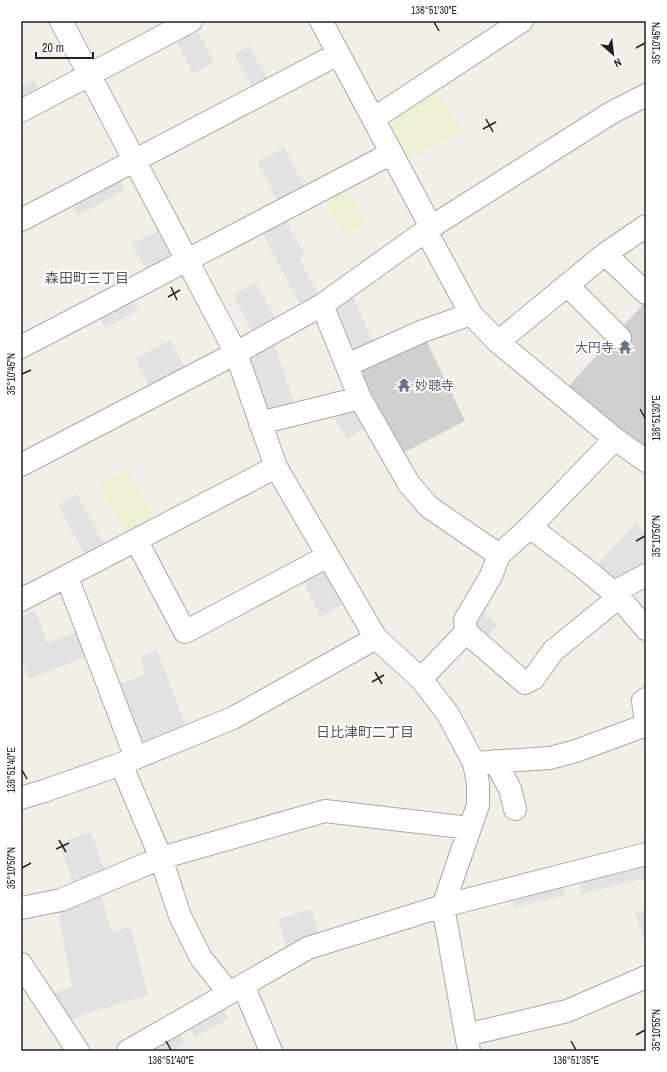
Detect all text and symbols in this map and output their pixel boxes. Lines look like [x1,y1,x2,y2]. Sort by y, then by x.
text: 136°51'30"E [411,4,457,17]
text: 35°10'45"N [650,22,663,64]
scale bar [36,34,93,60]
north arrow [593,34,633,74]
text: 20 m [42,40,64,56]
text: N [612,55,624,71]
district label: 森田町三丁目 [45,269,129,287]
place label: 大円寺 [575,339,614,356]
temple icon: 大円寺 [617,339,633,355]
text: 35°10'45"N [5,353,18,395]
temple icon: 妙聴寺 [396,377,412,393]
place label: 妙聴寺 [415,377,454,394]
text: 136°51'30"E [650,395,663,441]
text: 35°10'50"N [650,515,663,557]
district label: 日比津町二丁目 [316,723,414,741]
text: 136°51'40"E [5,747,18,793]
text: 35°10'50"N [5,847,18,889]
text: 35°10'55"N [650,1009,663,1051]
text: 136°51'40"E [148,1054,194,1067]
text: 136°51'35"E [553,1054,599,1067]

